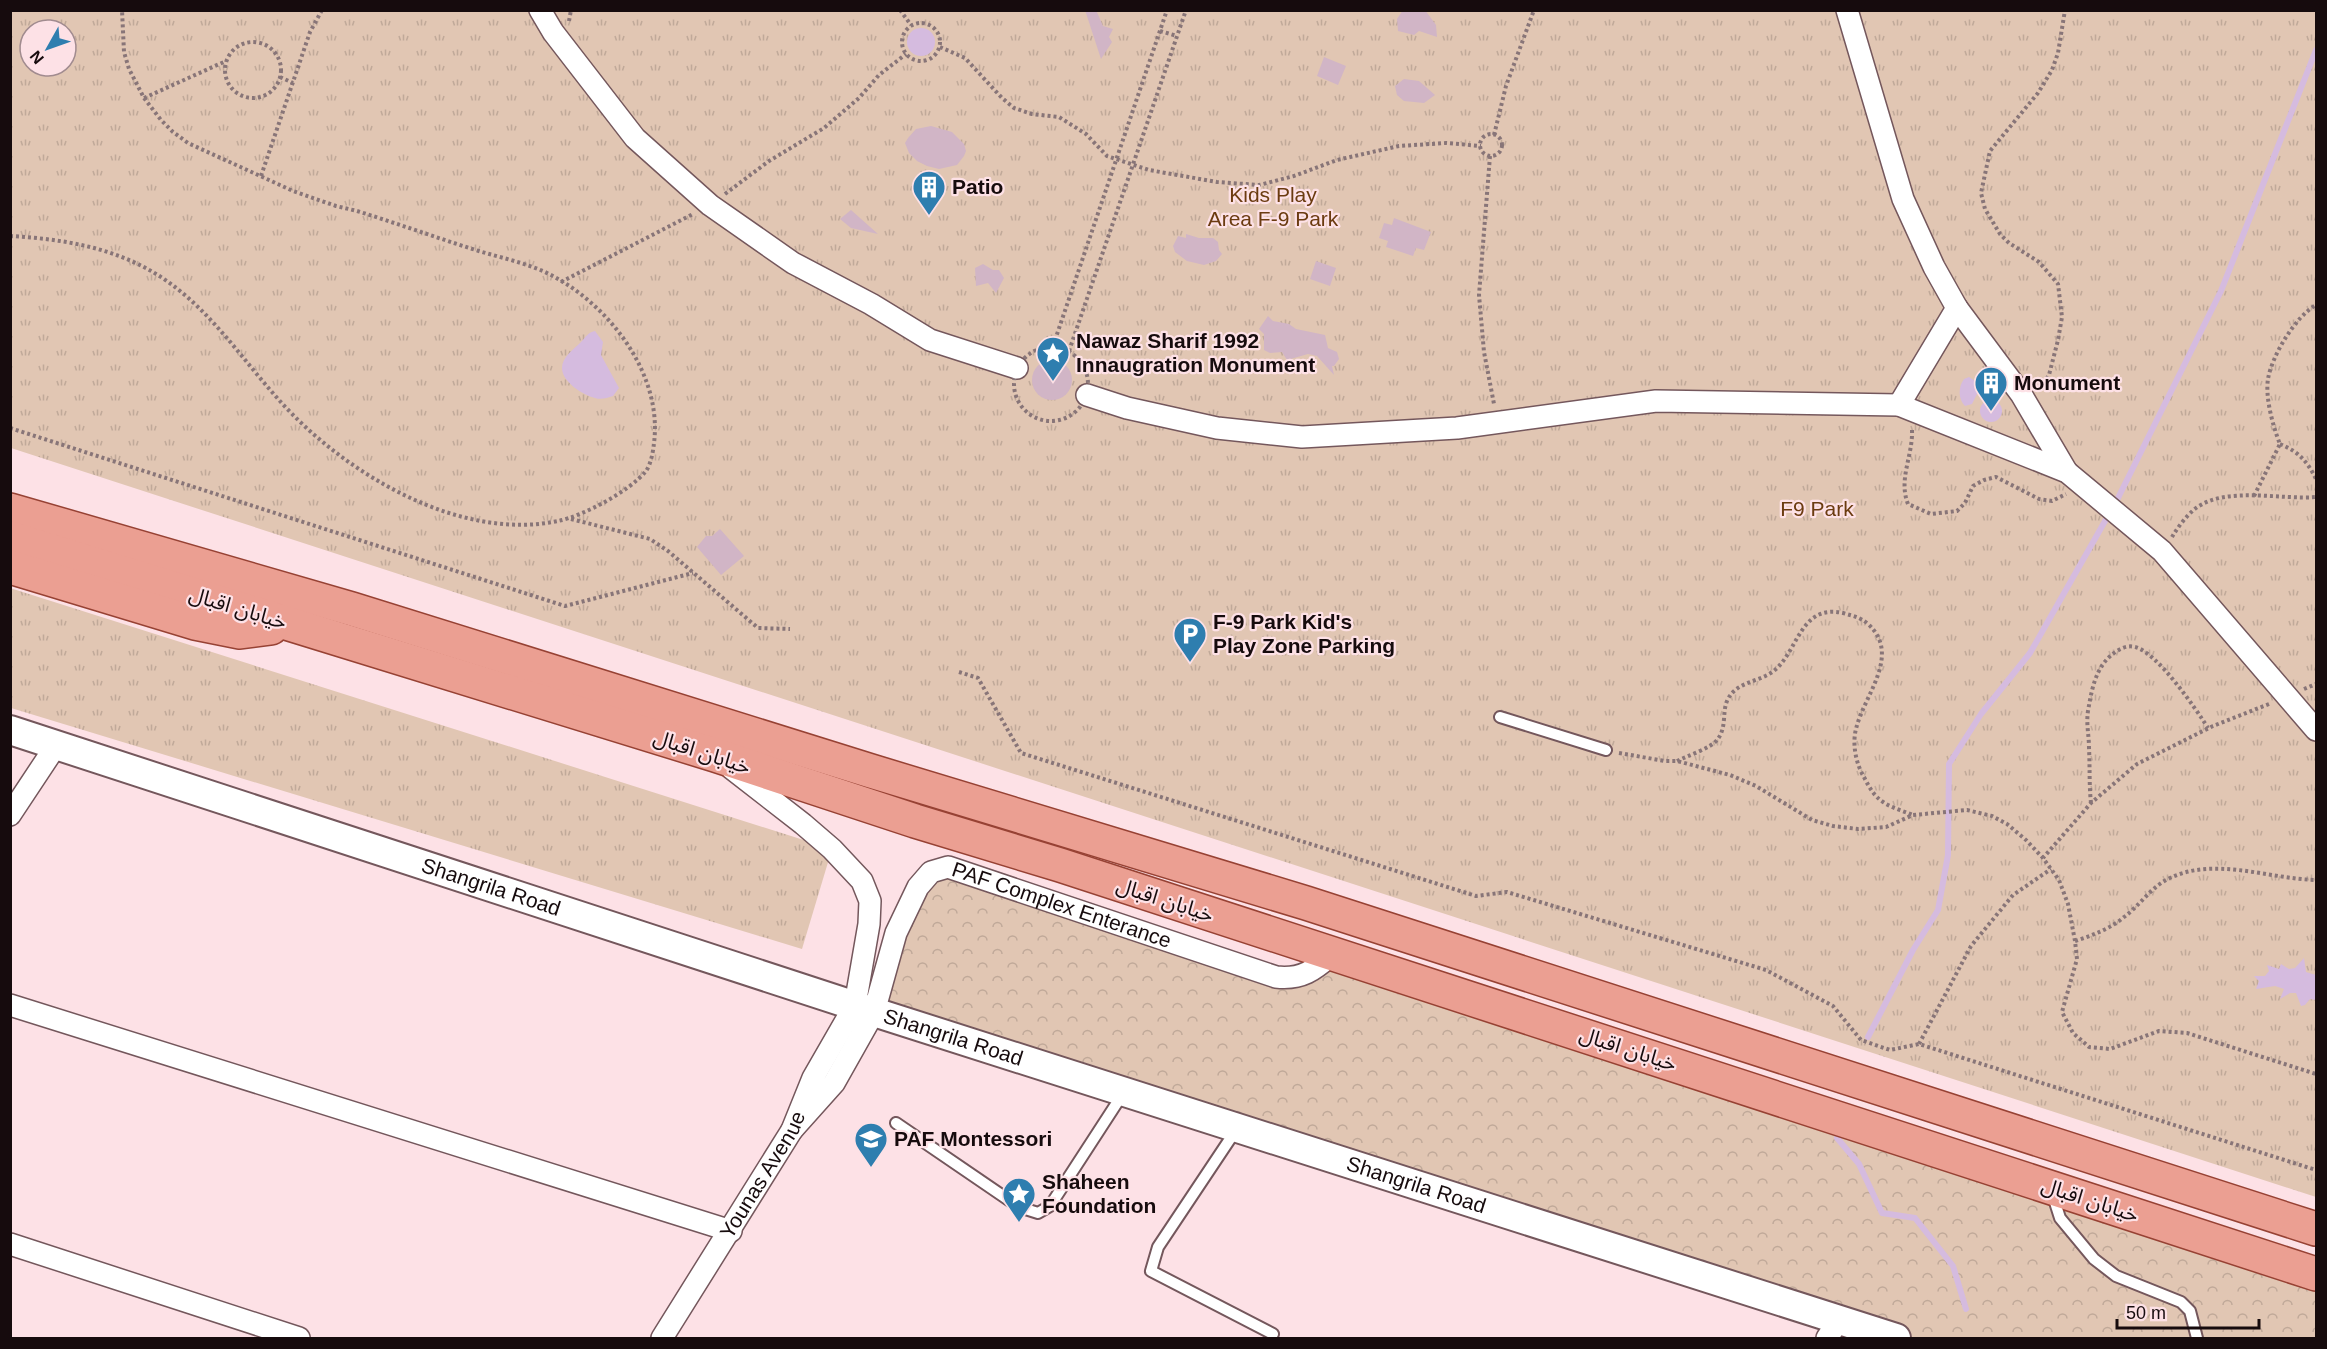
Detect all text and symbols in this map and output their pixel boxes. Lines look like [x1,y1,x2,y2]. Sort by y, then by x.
north arrow [18,18,78,78]
text: N [27,47,47,67]
building icon: Patio [911,169,947,216]
place label: Patio [952,175,1003,198]
park label: Kids Play Area F-9 Park [1208,183,1339,230]
place label: Nawaz Sharif 1992 Innaugration Monument [1076,329,1315,376]
place icon: Nawaz Sharif 1992 Innaugration Monument [1035,335,1071,382]
building icon: Monument [1973,365,2009,412]
place label: Monument [2014,371,2120,394]
park label: F9 Park [1780,497,1854,520]
street label: خیابان اقبال [186,582,290,634]
place label: F-9 Park Kid's Play Zone Parking [1213,610,1395,657]
parking icon: F-9 Park Kid's Play Zone Parking [1172,616,1208,663]
street label: خیابان اقبال [650,725,754,779]
street label: Shangrila Road [419,853,564,920]
street label: PAF Complex Enterance [949,857,1174,952]
street label: خیابان اقبال [1113,873,1217,927]
street label: Shangrila Road [881,1004,1026,1070]
street label: خیابان اقبال [1576,1022,1680,1076]
street label: Younas Avenue [715,1108,809,1242]
school or university icon: PAF Montessori [853,1121,889,1168]
place label: PAF Montessori [894,1127,1052,1150]
street label: Shangrila Road [1344,1152,1489,1217]
place label: Shaheen Foundation [1042,1170,1156,1217]
street label: خیابان اقبال [2038,1173,2142,1227]
place icon: Shaheen Foundation [1001,1176,1037,1223]
scale bar [2117,1292,2260,1330]
text: 50 m [2126,1303,2166,1323]

